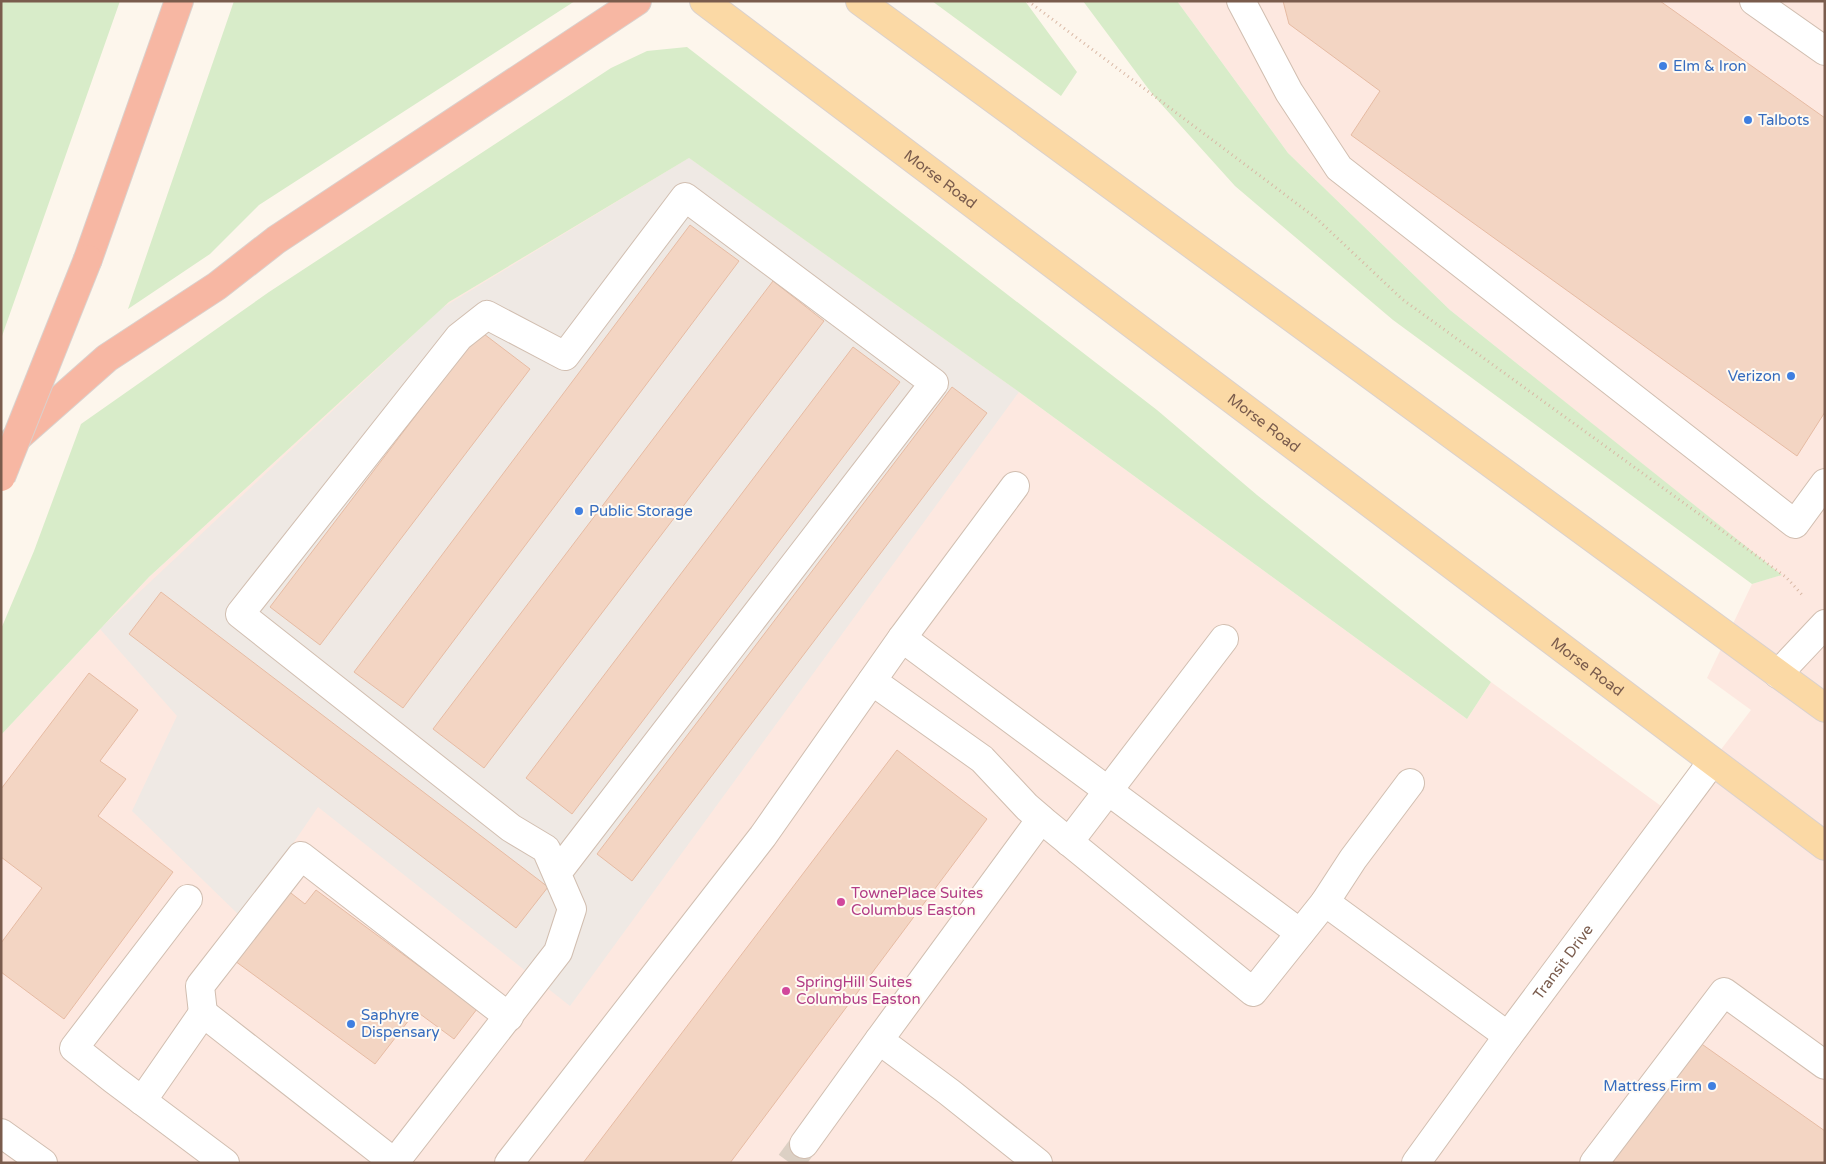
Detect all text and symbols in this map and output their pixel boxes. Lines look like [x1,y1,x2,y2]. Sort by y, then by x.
place label: Elm & Iron [1673,57,1747,75]
marker: Elm & Iron [1657,60,1669,72]
place label: Talbots [1758,111,1810,129]
marker: Talbots [1742,114,1754,126]
street label: Morse Road [900,146,980,212]
place label: Verizon [1728,367,1781,385]
marker: Verizon [1785,370,1797,382]
street label: Morse Road [1224,390,1304,456]
place label: Public Storage [589,502,693,520]
marker: Public Storage [573,505,585,517]
street label: Morse Road [1547,634,1627,700]
place label: TownePlace Suites Columbus Easton [851,884,983,919]
marker: TownePlace Suites Columbus Easton [835,896,847,908]
street label: Transit Drive [1529,921,1597,1003]
place label: SpringHill Suites Columbus Easton [796,973,921,1008]
marker: SpringHill Suites Columbus Easton [780,985,792,997]
place label: Saphyre Dispensary [361,1006,440,1041]
marker: Saphyre Dispensary [345,1018,357,1030]
place label: Mattress Firm [1603,1077,1702,1095]
marker: Mattress Firm [1706,1080,1718,1092]

